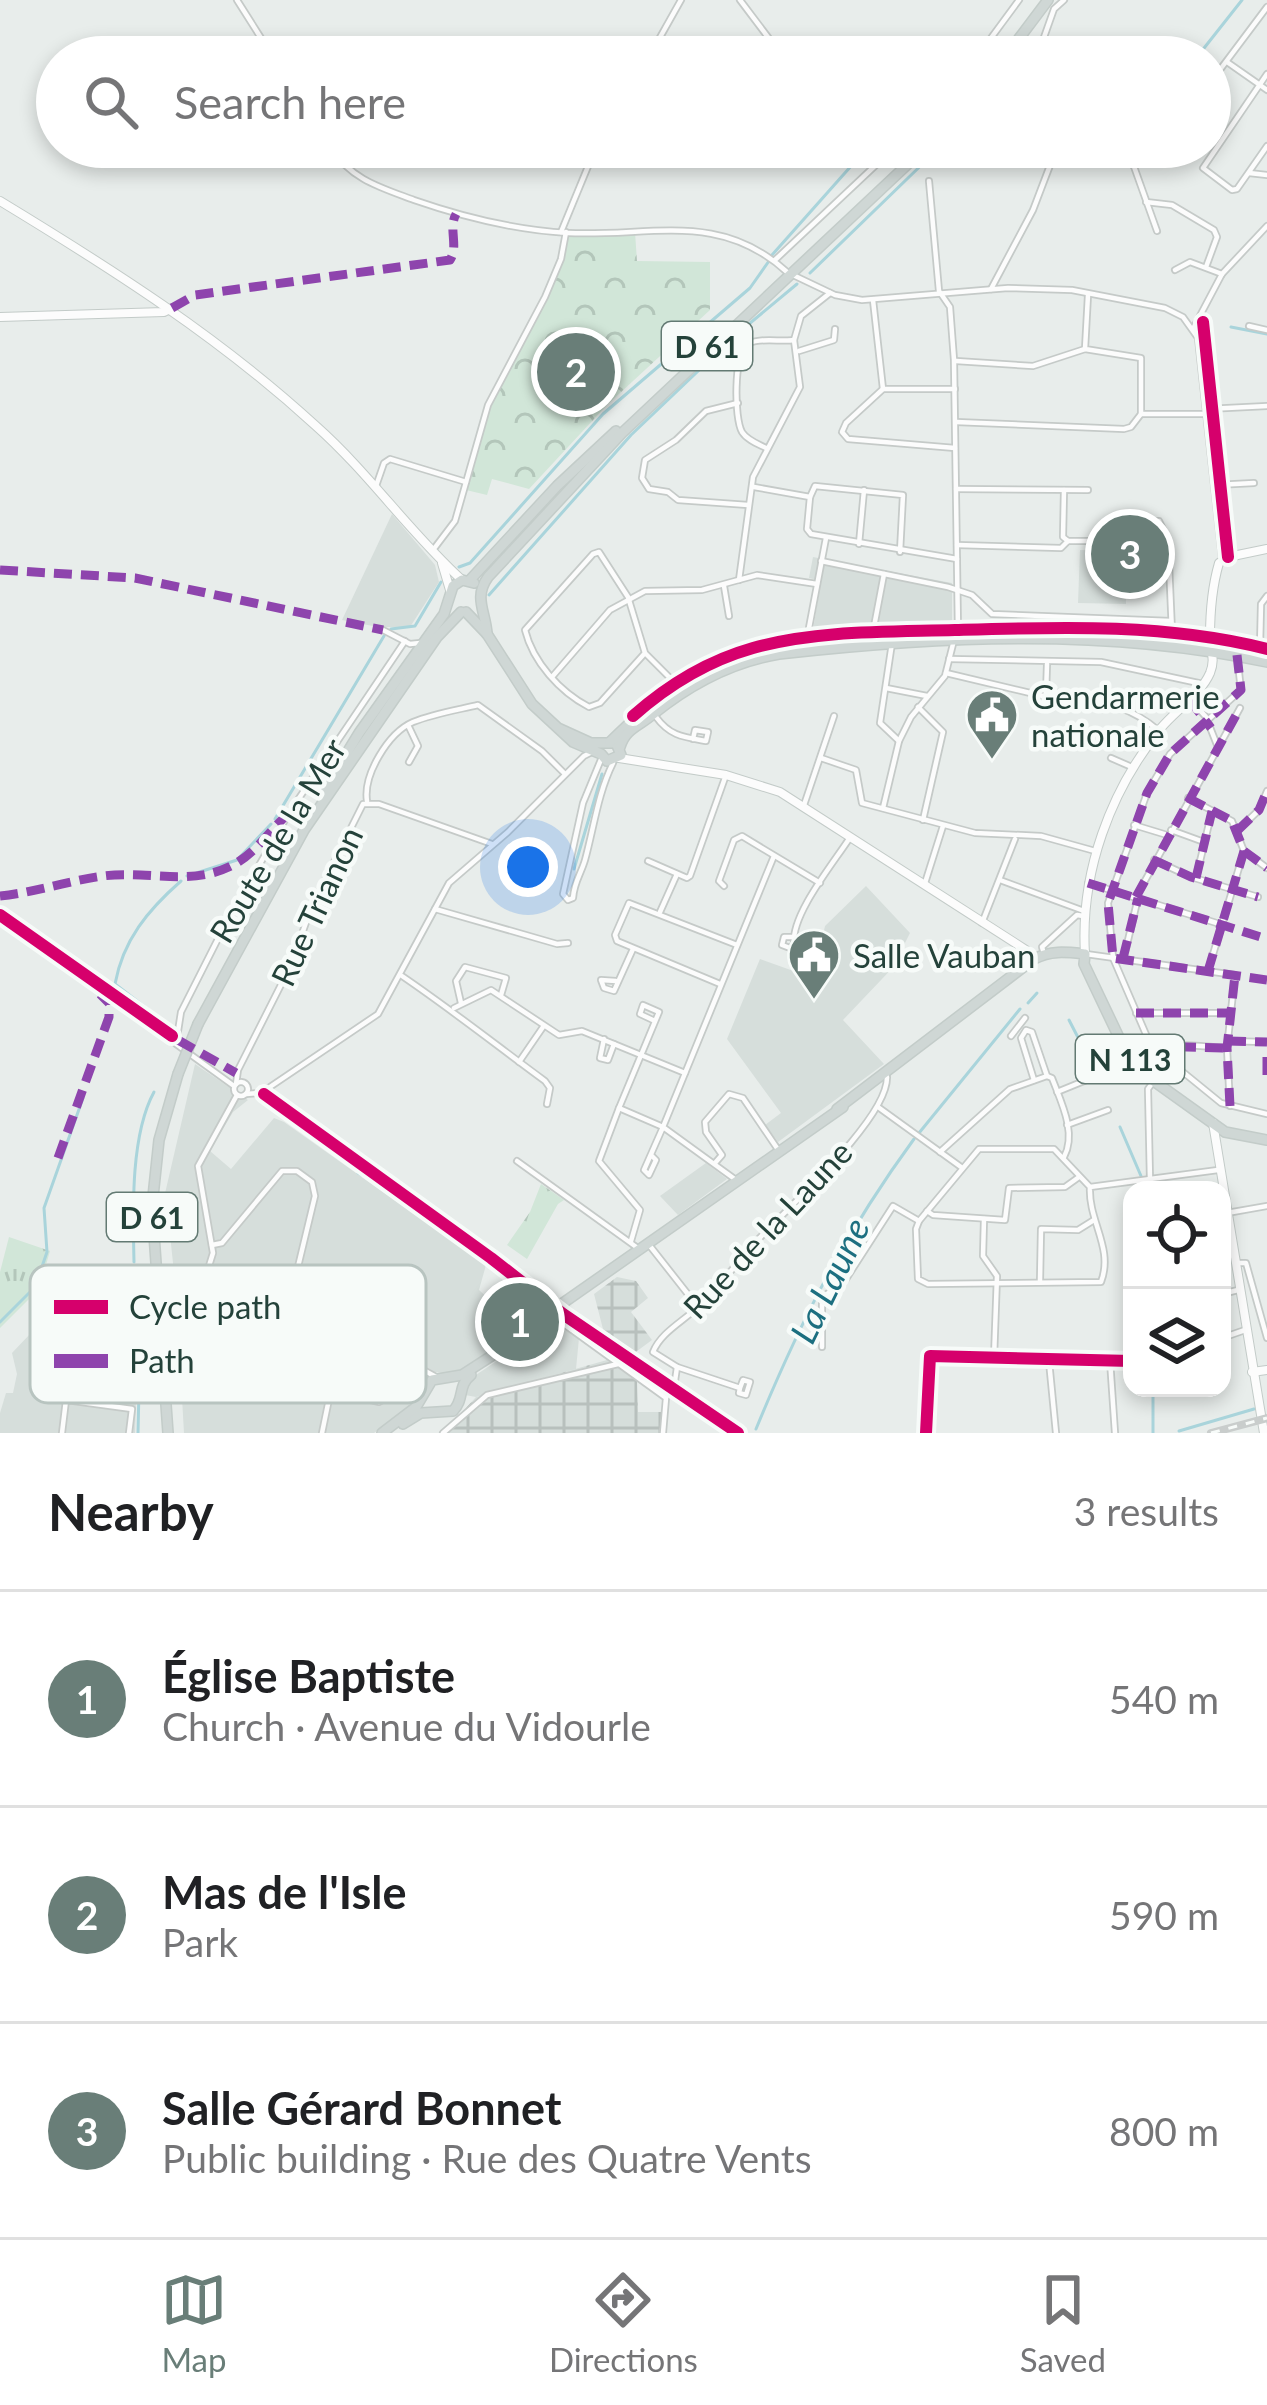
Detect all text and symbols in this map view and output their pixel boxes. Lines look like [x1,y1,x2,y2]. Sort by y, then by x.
search box [36,36,1231,168]
icon: search [78,69,144,135]
text: Search here [174,75,406,129]
road number: D 61 [662,322,752,370]
pin: 2 [537,327,615,417]
pin: 3 [1091,509,1169,599]
place label: Gendarmerie nationale [1031,676,1220,754]
public building icon: Gendarmerie nationale [964,687,1020,761]
street label: Route de la Mer [200,731,354,949]
street label: Rue Trianon [262,820,370,992]
your location [498,837,558,897]
public building icon: Salle Vauban [786,927,842,1001]
place label: Salle Vauban [853,935,1035,975]
road number: N 113 [1076,1035,1184,1083]
street label: Rue de la Laune [674,1132,860,1326]
map controls [1123,1181,1231,1397]
button: locate [1123,1181,1231,1289]
road number: D 61 [107,1193,197,1241]
water label: La Laune [780,1210,878,1350]
legend [30,1265,426,1403]
pin: 1 [481,1277,559,1367]
text: Cycle path [129,1286,281,1326]
button: layers [1123,1289,1231,1397]
text: Path [129,1340,195,1380]
text: Nearby [48,1481,214,1542]
text: 3 results [1074,1488,1219,1534]
text: Église Baptiste [162,1649,455,1703]
text: 1 [76,1676,98,1722]
text: 540 m [1109,1676,1219,1722]
text: Church · Avenue du Vidourle [162,1703,651,1749]
text: Mas de l'Isle [162,1865,406,1919]
text: 2 [76,1892,98,1938]
text: 590 m [1109,1892,1219,1938]
text: Park [162,1919,238,1965]
text: Salle Gérard Bonnet [162,2081,561,2135]
text: 3 [76,2108,98,2154]
text: 800 m [1109,2108,1219,2154]
text: Public building · Rue des Quatre Vents [162,2135,812,2181]
tab: Map [161,2267,227,2379]
tab: Directions [549,2267,698,2379]
tab: Saved [1020,2267,1106,2379]

